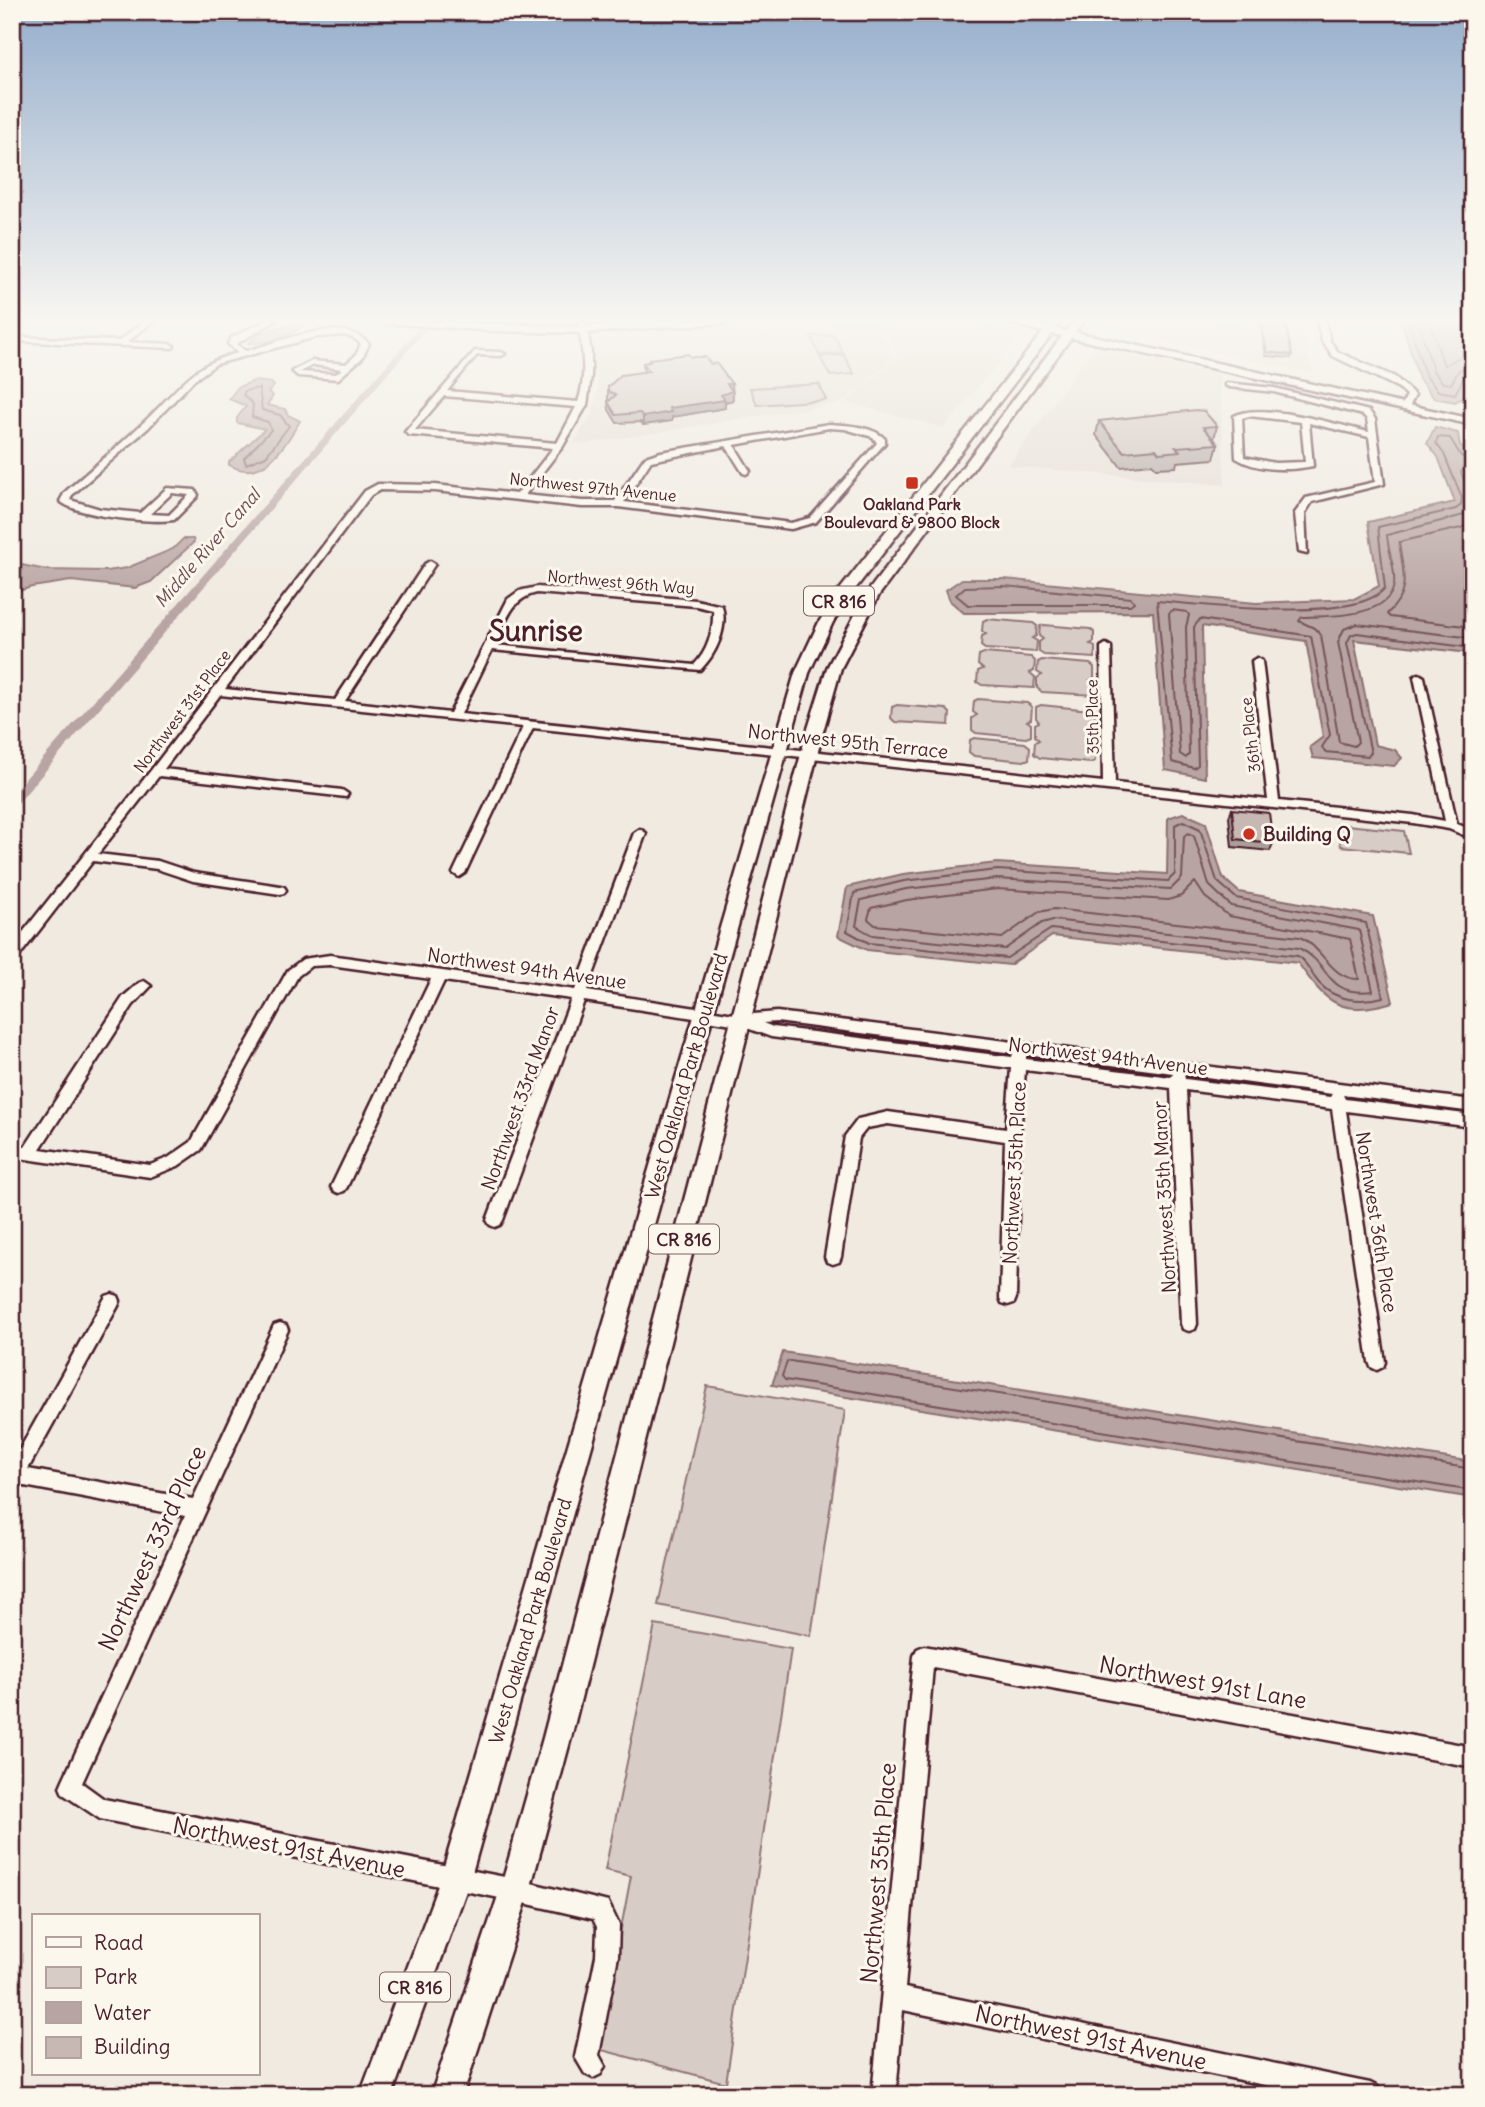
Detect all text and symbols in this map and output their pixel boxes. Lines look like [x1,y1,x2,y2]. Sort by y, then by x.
street label: Northwest 97th Avenue [509,468,677,506]
marker: Oakland Park Boulevard & 9800 Block [904,475,920,491]
water label: Middle River Canal [149,482,267,612]
place label: Oakland Park Boulevard & 9800 Block [824,494,1000,532]
street label: Northwest 96th Way [547,566,695,598]
road number: CR 816 [804,586,874,616]
district label: Sunrise [489,613,583,649]
street label: Northwest 31st Place [129,645,235,777]
street label: 35th Place [1081,679,1103,755]
street label: 36th Place [1235,696,1265,774]
street label: Northwest 95th Terrace [747,719,949,763]
place label: Building Q [1263,822,1351,846]
marker: Building Q [1241,826,1257,842]
street label: Northwest 94th Avenue [426,942,628,994]
street label: West Oakland Park Boulevard [639,950,733,1202]
street label: Northwest 33rd Manor [476,1003,564,1193]
street label: Northwest 94th Avenue [1007,1032,1209,1080]
street label: Northwest 35th Place [997,1081,1031,1265]
street label: Northwest 35th Manor [1147,1100,1181,1294]
street label: Northwest 36th Place [1351,1130,1403,1314]
road number: CR 816 [649,1224,719,1254]
street label: Northwest 33rd Place [92,1441,212,1655]
street label: West Oakland Park Boulevard [483,1495,577,1747]
street label: Northwest 91st Lane [1097,1649,1309,1715]
street label: Northwest 35th Place [854,1761,902,1985]
street label: Northwest 91st Avenue [170,1810,408,1884]
legend [32,1914,259,2076]
text: Road [94,1929,143,1956]
text: Park [94,1963,137,1990]
road number: CR 816 [380,1972,450,2001]
street label: Northwest 91st Avenue [972,1998,1210,2076]
text: Water [94,1999,152,2026]
text: Building [94,2033,170,2060]

